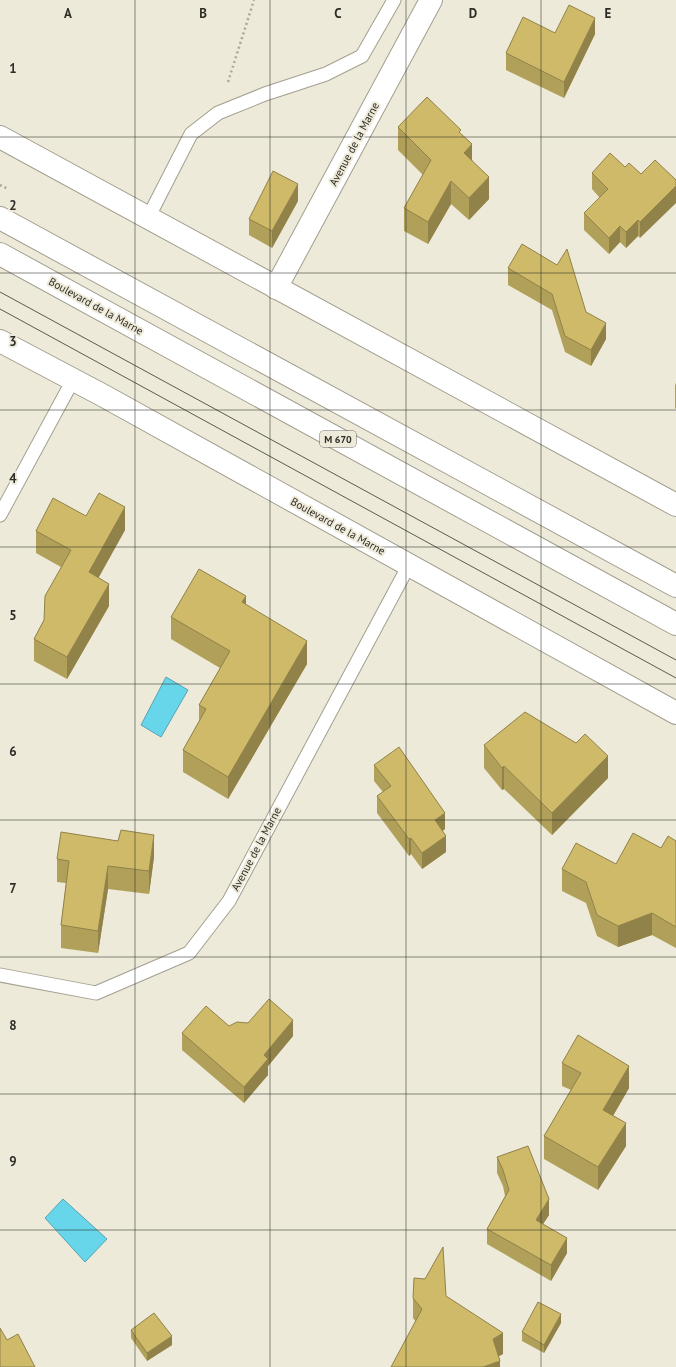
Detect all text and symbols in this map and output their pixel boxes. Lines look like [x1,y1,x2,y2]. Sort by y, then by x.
text: A [64,5,72,22]
text: B [199,5,207,22]
text: C [334,5,342,22]
text: D [469,5,477,22]
text: E [605,5,612,22]
text: 1 [9,60,17,77]
street label: Avenue de la Marne [326,99,382,188]
text: 2 [9,197,17,214]
street label: Boulevard de la Marne [46,274,146,338]
text: 3 [9,333,17,350]
road number: M 670 [320,431,356,447]
text: 4 [9,470,17,487]
street label: Boulevard de la Marne [288,494,388,558]
text: 5 [9,607,17,624]
text: 6 [9,743,17,760]
street label: Avenue de la Marne [228,804,284,893]
text: 7 [9,880,17,897]
text: 8 [9,1017,17,1034]
text: 9 [9,1153,17,1170]

